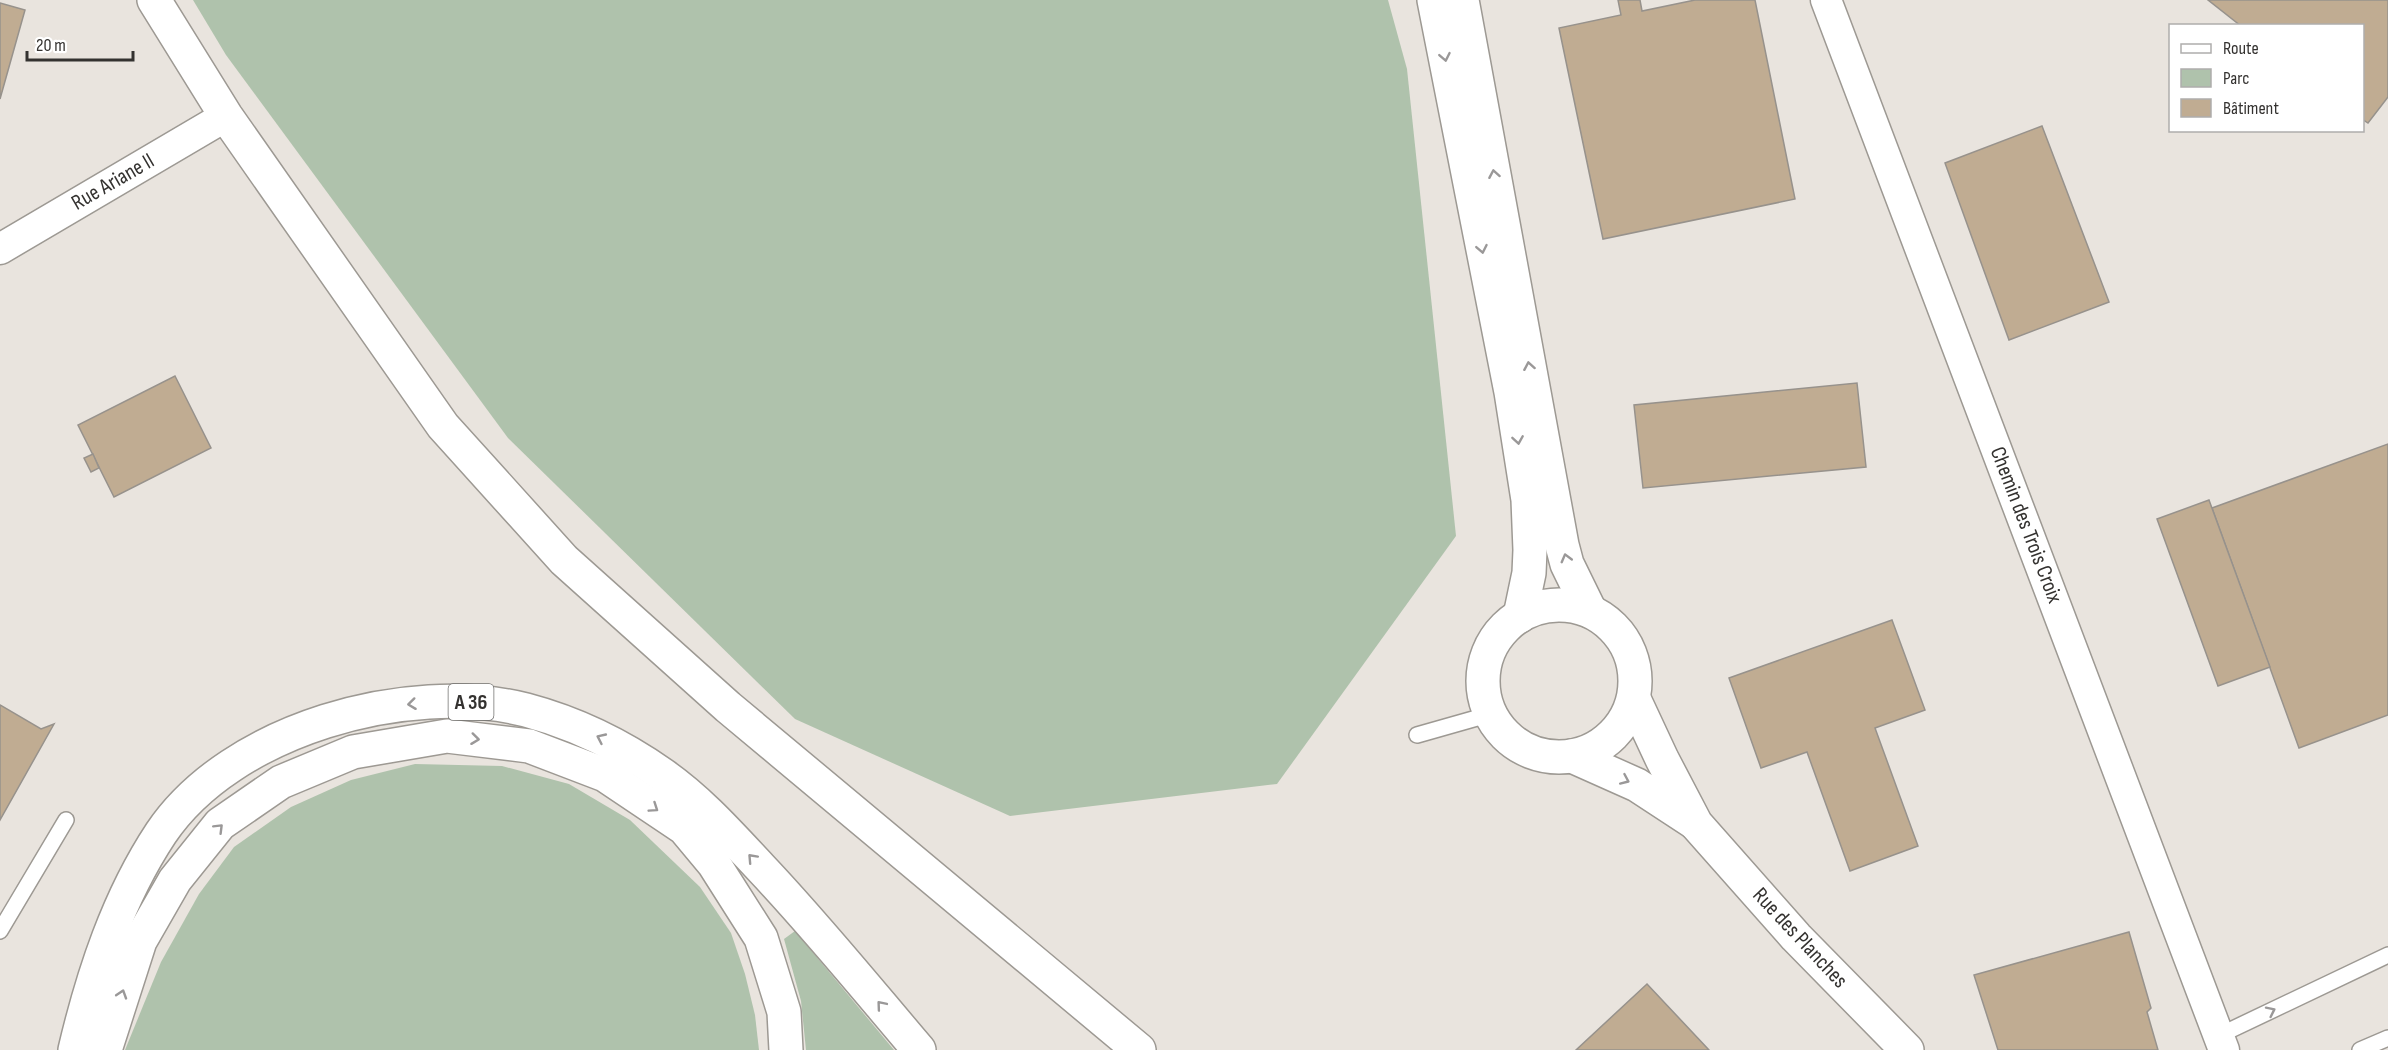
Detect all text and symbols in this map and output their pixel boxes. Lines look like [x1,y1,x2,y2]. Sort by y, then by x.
scale bar [27,24,134,62]
legend [2169,24,2364,132]
text: 20 m [36,35,66,56]
text: Route [2223,38,2259,59]
one-way arrow [1438,52,1451,62]
text: Parc [2223,68,2249,89]
text: Bâtiment [2223,98,2279,119]
street label: Rue Ariane II [67,148,159,216]
one-way arrow [1488,170,1501,180]
one-way arrow [1475,243,1488,253]
one-way arrow [1523,361,1536,371]
one-way arrow [1511,435,1524,445]
street label: Chemin des Trois Croix [1984,443,2069,608]
one-way arrow [1560,553,1573,563]
road number: A 36 [448,684,494,720]
one-way arrow [407,697,417,710]
one-way arrow [471,733,480,745]
one-way arrow [596,734,607,746]
one-way arrow [1619,773,1630,785]
one-way arrow [648,801,659,812]
one-way arrow [212,824,223,834]
one-way arrow [749,855,760,866]
street label: Rue des Planches [1747,882,1853,994]
one-way arrow [115,989,127,1000]
one-way arrow [877,1001,888,1012]
one-way arrow [2265,1006,2276,1018]

